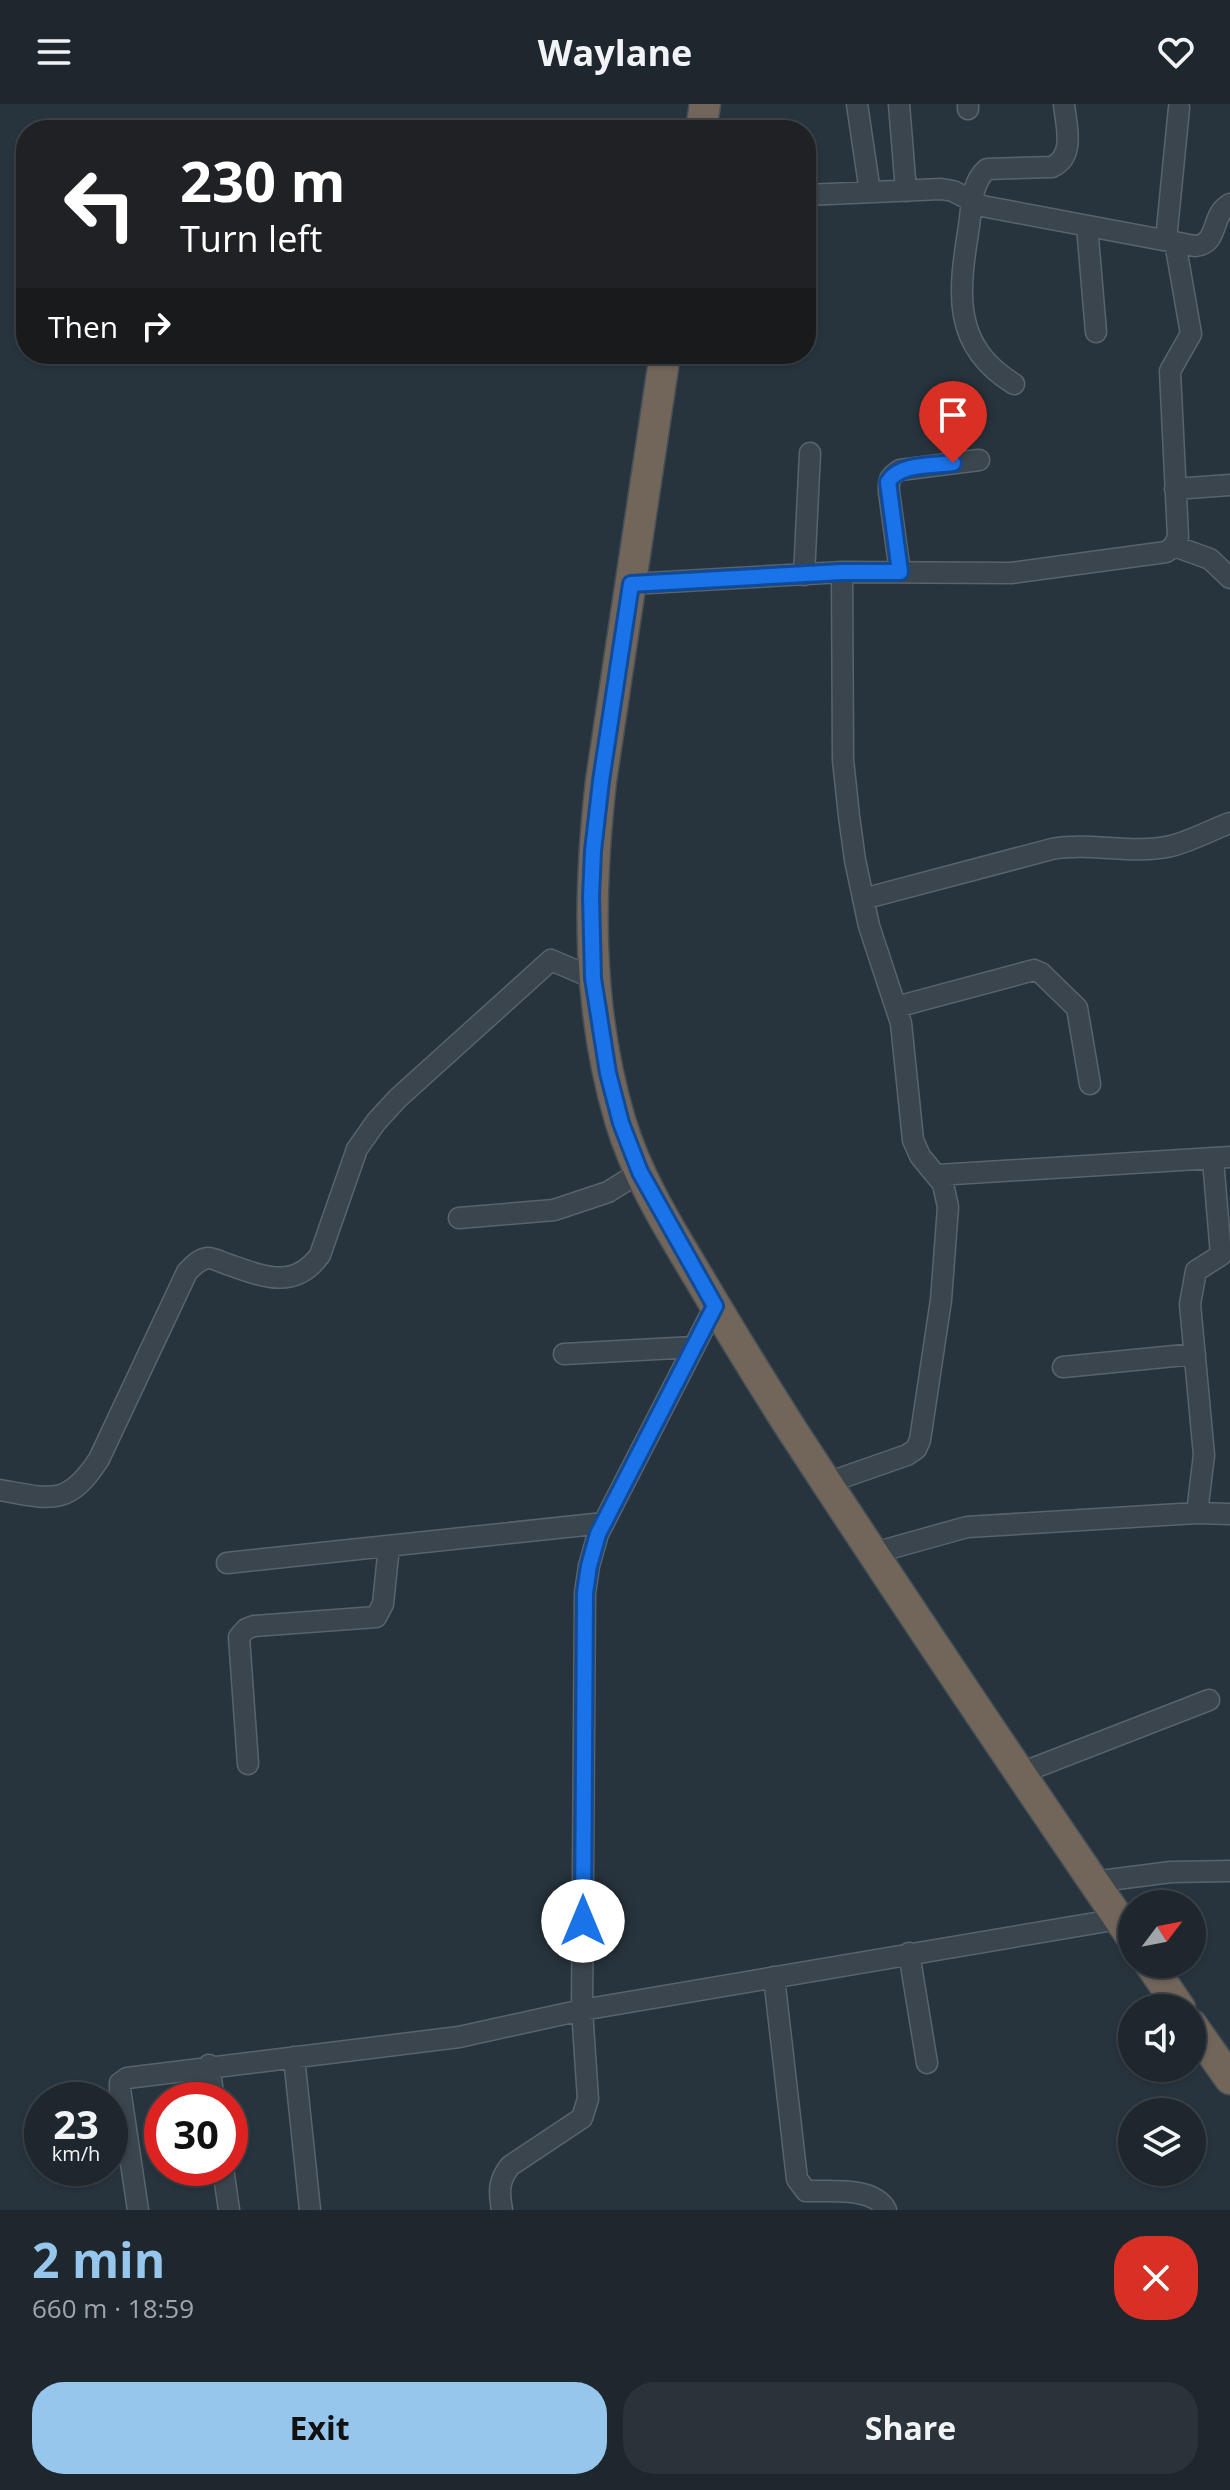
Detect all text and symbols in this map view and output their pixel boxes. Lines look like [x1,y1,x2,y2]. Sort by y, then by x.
text: Waylane [538,28,692,77]
icon: menu [32,30,76,74]
icon: heart [1154,30,1198,74]
text: 230 m [180,142,346,218]
icon: left [48,152,152,256]
text: Turn left [180,214,322,263]
icon: right [134,304,178,348]
text: Then [48,306,118,347]
pin [919,381,987,463]
icon: arrive [931,393,975,437]
position arrow [541,1879,625,1963]
north arrow [1118,1890,1206,1978]
map controls [1118,1890,1206,2186]
button: sound [1118,1994,1206,2082]
speed limit sign: 30 [144,2082,248,2186]
text: 23 [53,2096,99,2151]
button: layers [1118,2098,1206,2186]
text: km/h [52,2140,100,2167]
text: 2 min [32,2227,165,2292]
button: close [1114,2236,1198,2320]
text: 660 m · 18:59 [32,2290,194,2326]
button: Exit [32,2382,607,2474]
button: Share [623,2382,1198,2474]

